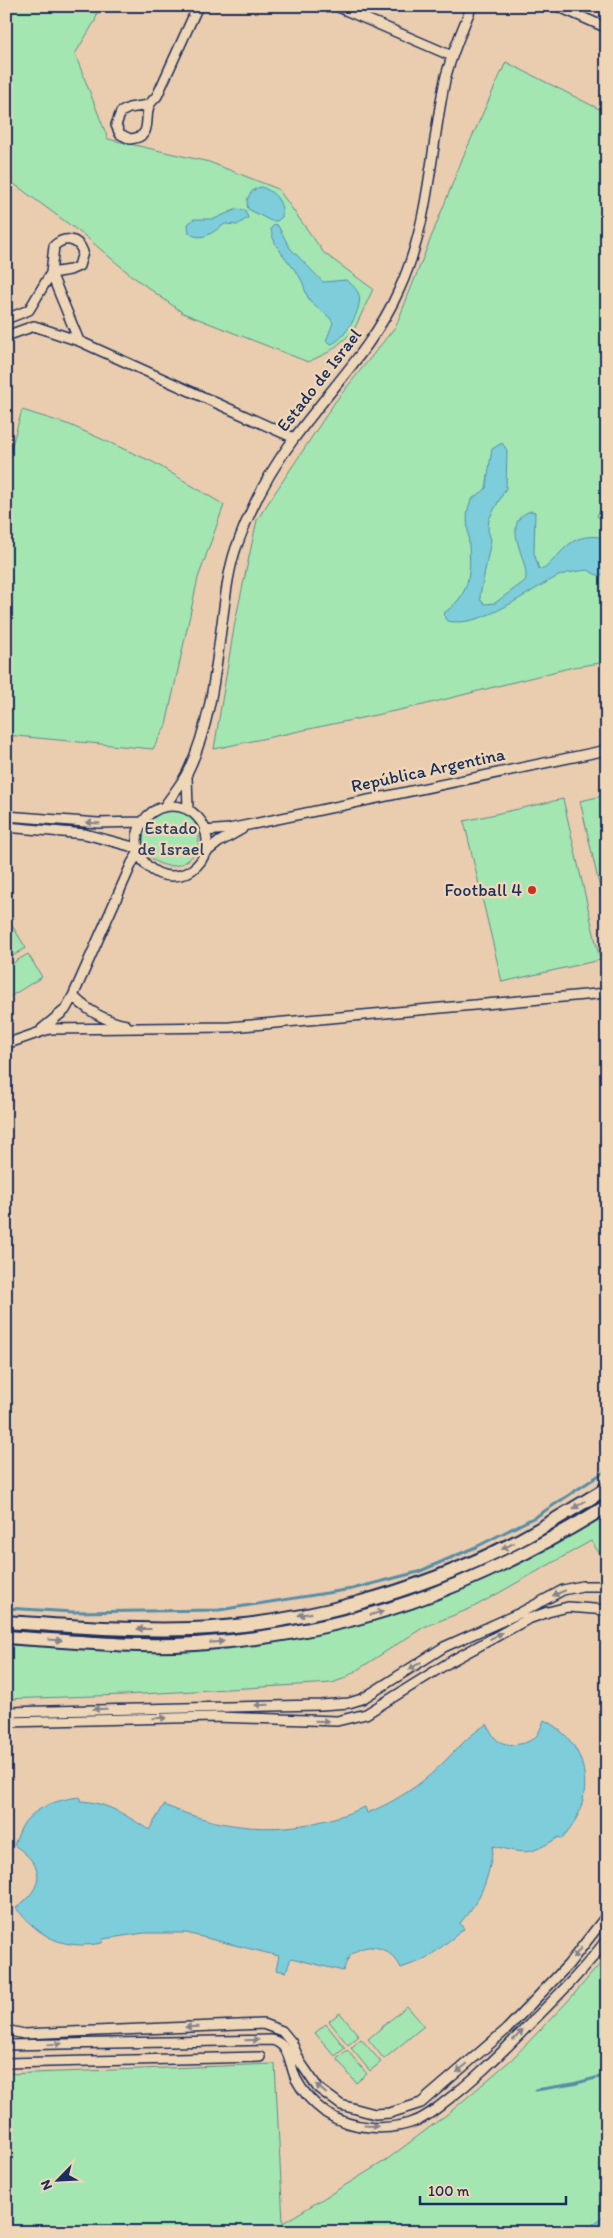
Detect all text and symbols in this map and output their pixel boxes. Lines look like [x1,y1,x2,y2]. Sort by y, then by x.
street label: Estado de Israel [272,324,366,436]
street label: República Argentina [349,743,508,797]
park label: Estado de Israel [138,817,204,860]
one-way arrow [85,818,101,826]
place label: Football 4 [444,879,522,901]
marker: Football 4 [526,884,538,896]
one-way arrow [572,1501,585,1510]
one-way arrow [501,1542,515,1550]
one-way arrow [552,1589,566,1597]
one-way arrow [370,1609,385,1617]
one-way arrow [297,1611,313,1619]
one-way arrow [135,1625,151,1633]
one-way arrow [488,1632,503,1640]
one-way arrow [47,1637,63,1645]
one-way arrow [209,1638,225,1646]
one-way arrow [408,1661,421,1671]
one-way arrow [254,1702,270,1710]
one-way arrow [92,1706,108,1714]
one-way arrow [152,1714,168,1722]
one-way arrow [314,1718,330,1726]
one-way arrow [572,1946,582,1960]
one-way arrow [183,2023,199,2031]
one-way arrow [512,2030,524,2042]
one-way arrow [245,2036,261,2044]
one-way arrow [47,2039,63,2047]
one-way arrow [456,2062,469,2073]
one-way arrow [315,2084,327,2095]
one-way arrow [363,2123,379,2131]
north arrow [32,2156,82,2206]
scale bar [420,2173,567,2205]
text: N [37,2177,56,2193]
text: 100 m [428,2182,470,2200]

